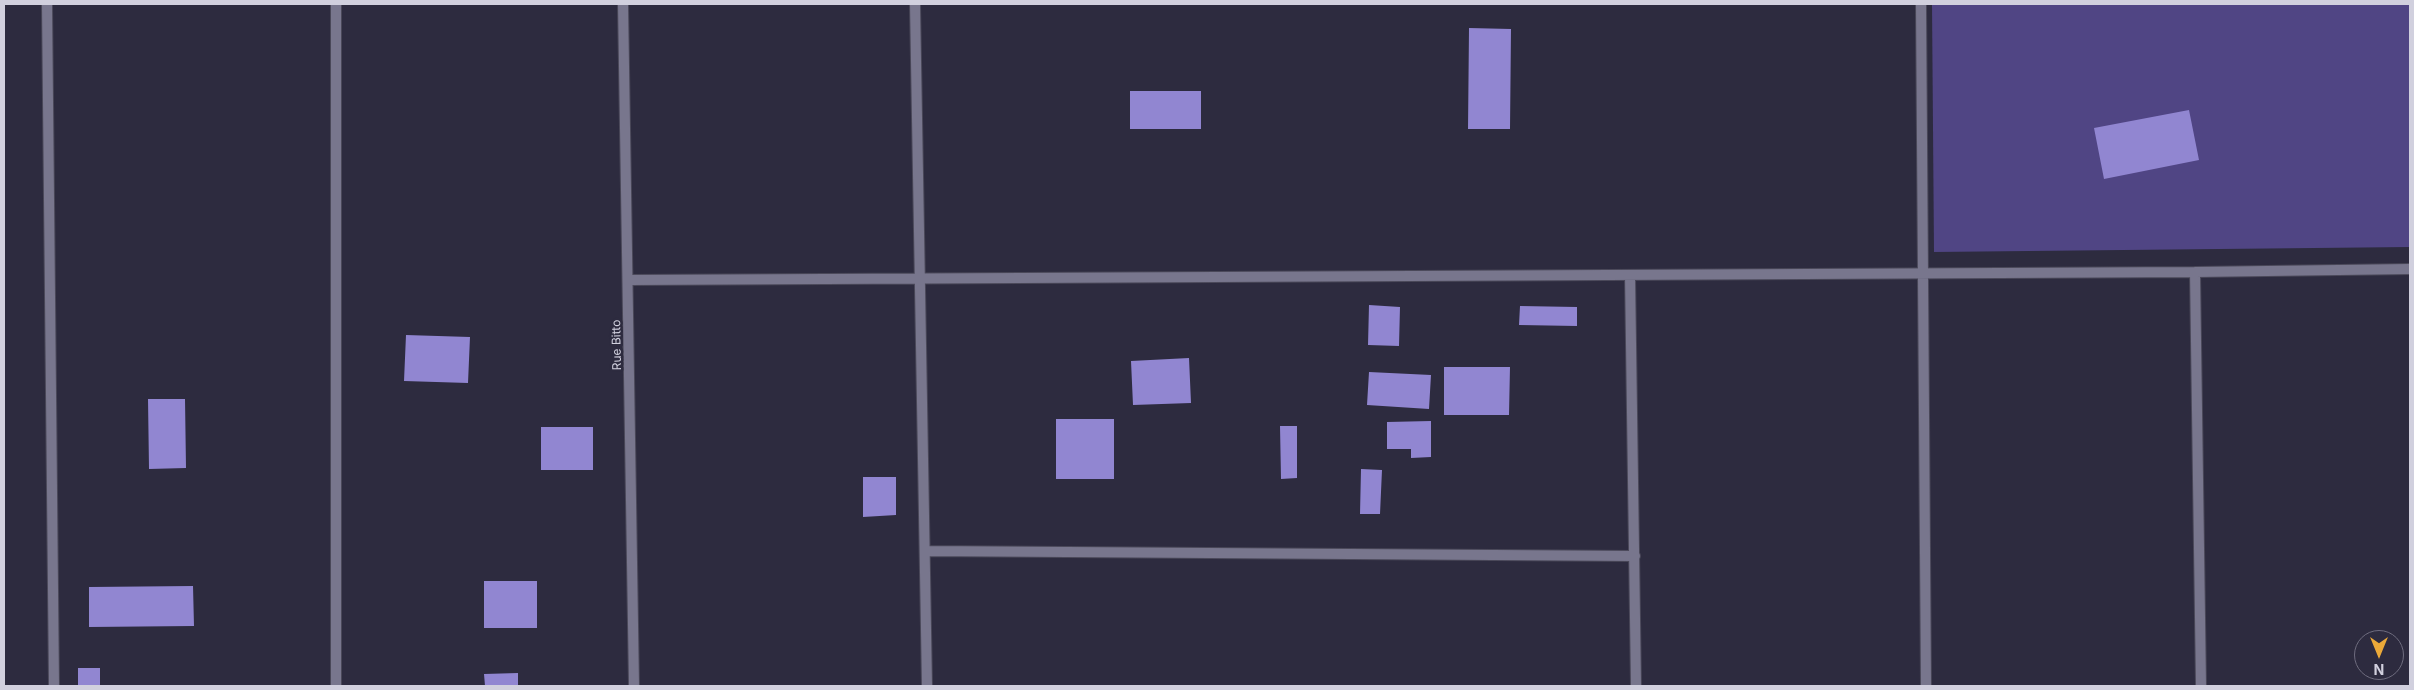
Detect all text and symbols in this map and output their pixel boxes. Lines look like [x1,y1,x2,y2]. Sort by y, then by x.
street label: Rue Bitto [609,320,625,370]
north arrow [2354,630,2404,680]
text: N [2374,661,2384,678]

